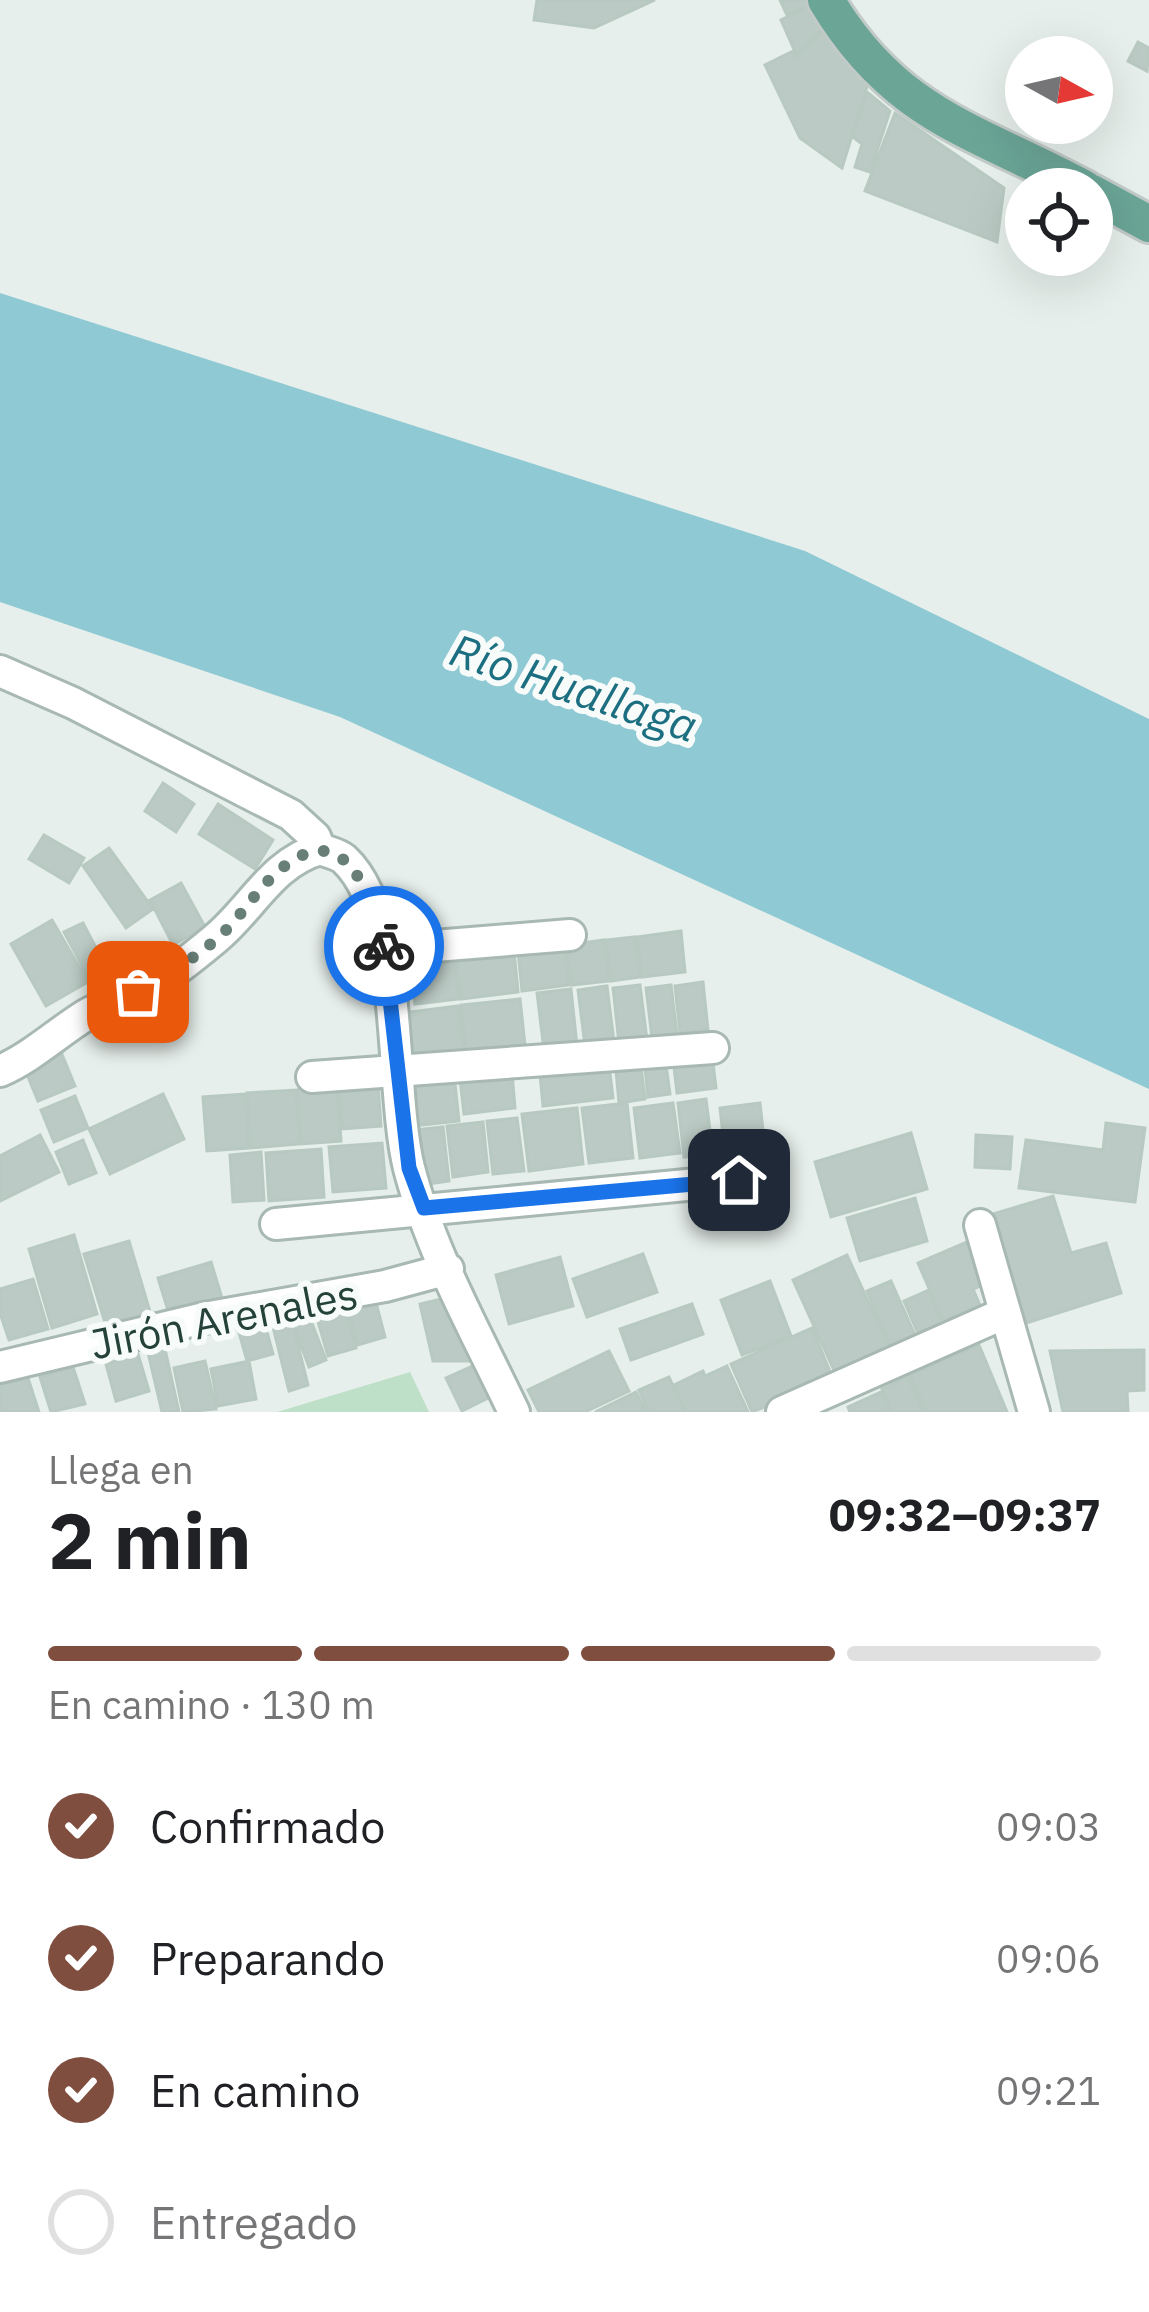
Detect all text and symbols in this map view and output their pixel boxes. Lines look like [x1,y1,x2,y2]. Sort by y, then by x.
north arrow [1005,36,1113,144]
map controls [1005,36,1113,276]
button: locate [1005,168,1113,276]
water label: Río Huallaga [443,620,705,754]
courier [324,886,444,1006]
icon: bike [351,913,417,979]
pin [87,941,189,1043]
icon: bag [105,959,171,1025]
pin [688,1129,790,1231]
icon: home [706,1147,772,1213]
street label: Jirón Arenales [86,1266,362,1371]
text: Llega en [48,1444,194,1495]
text: 09:32–09:37 [829,1485,1101,1543]
text: 2 min [48,1489,252,1590]
text: En camino · 130 m [48,1679,375,1730]
icon: check [48,1793,114,1859]
text: Confirmado [150,1797,385,1855]
text: 09:03 [996,1801,1101,1852]
icon: check [48,1925,114,1991]
text: Preparando [150,1929,385,1987]
text: 09:06 [996,1933,1101,1984]
icon: check [48,2057,114,2123]
text: En camino [150,2061,360,2119]
text: 09:21 [996,2065,1101,2116]
text: Entregado [150,2193,358,2251]

